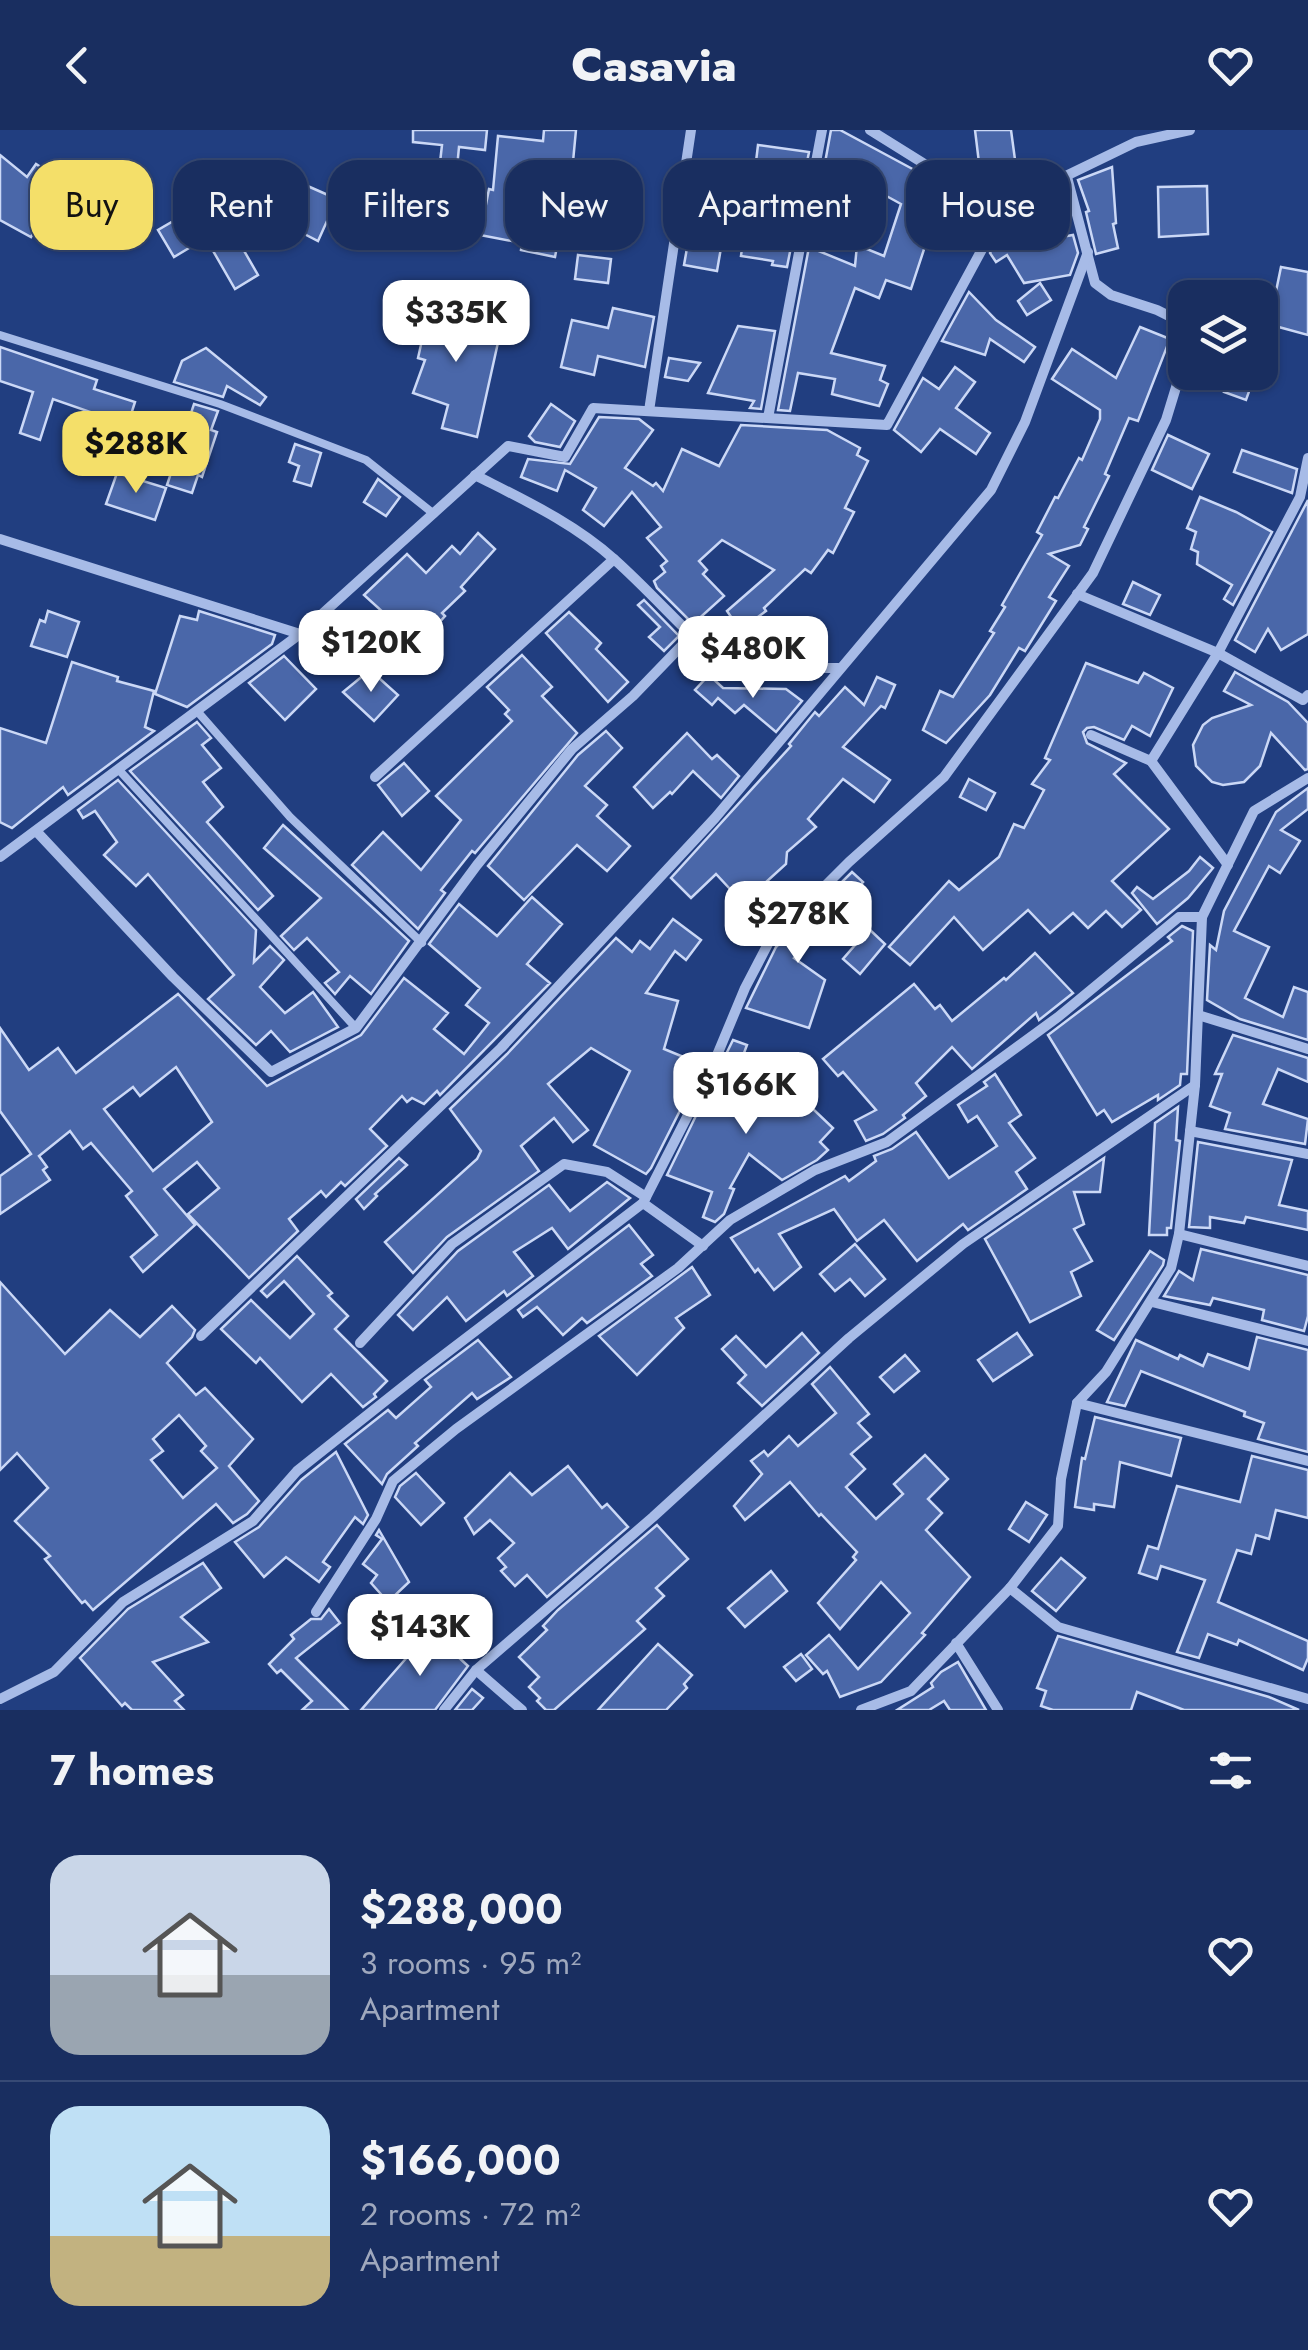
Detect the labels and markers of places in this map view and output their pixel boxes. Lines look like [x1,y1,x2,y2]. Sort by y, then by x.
pin: $335K [386,280,526,365]
pin: $288K [66,411,206,496]
pin: $120K [301,610,441,695]
pin: $480K [683,616,823,701]
pin: $278K [728,881,868,966]
pin: $166K [676,1052,816,1137]
pin: $143K [350,1594,490,1679]

